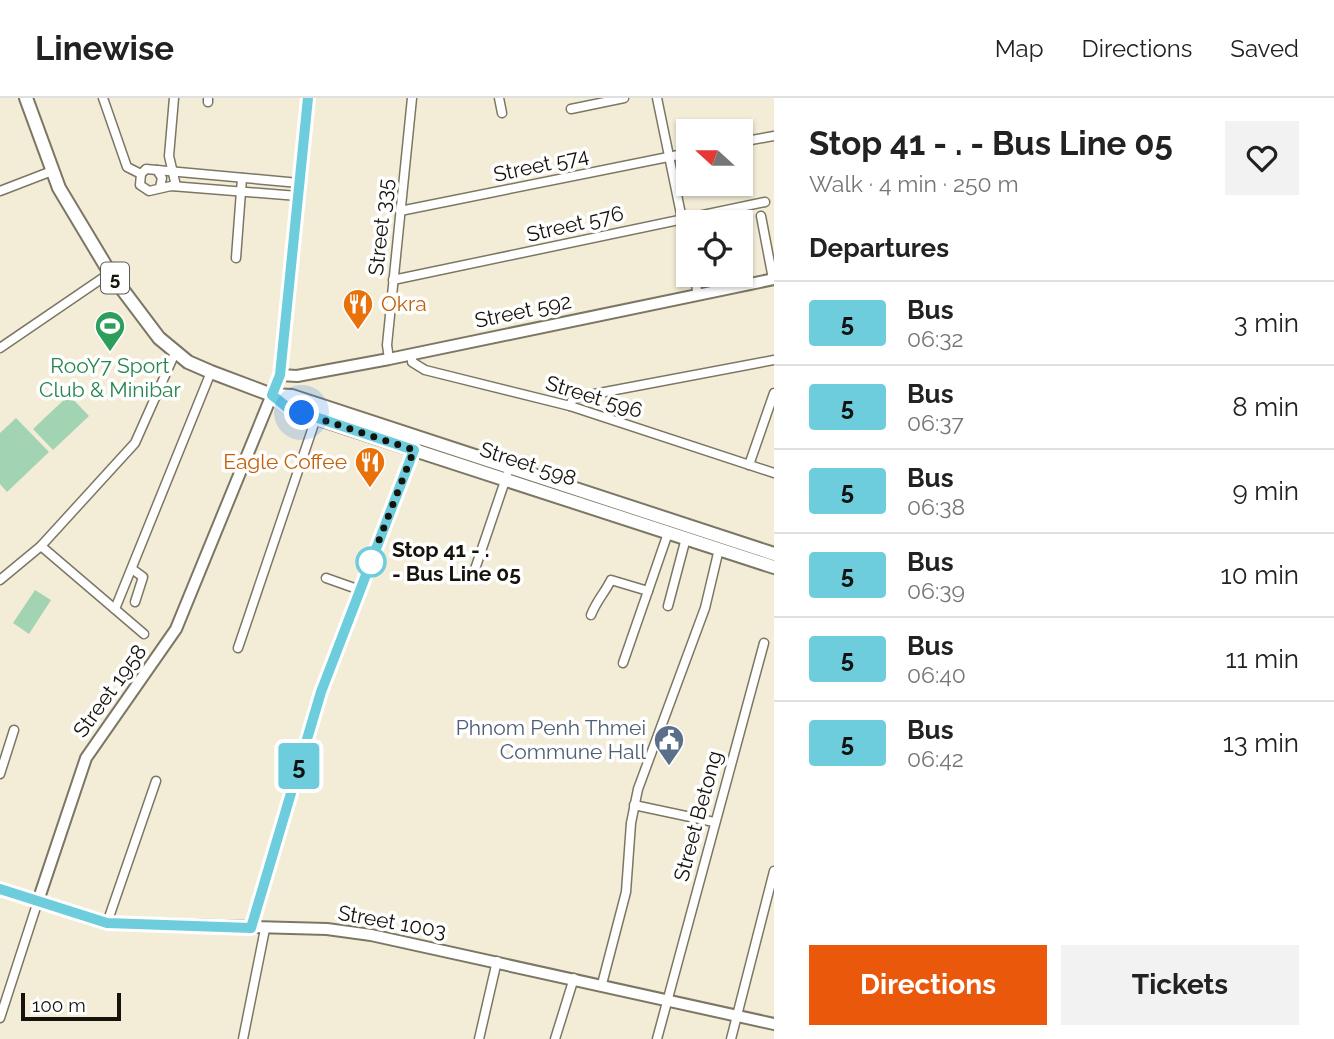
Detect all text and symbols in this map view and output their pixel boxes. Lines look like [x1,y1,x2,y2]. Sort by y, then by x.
text: Linewise [35,29,174,68]
text: Map [995,34,1044,63]
text: Directions [1082,34,1192,63]
text: Saved [1230,34,1299,63]
north arrow [676,119,752,196]
map controls [676,119,753,287]
button: heart [1225,121,1299,195]
text: Stop 41 - . - Bus Line 05 [809,124,1173,163]
street label: Street 574 [491,142,591,187]
text: Walk · 4 min · 250 m [809,170,1019,197]
street label: Street 335 [363,177,398,277]
street label: Street 576 [524,200,626,247]
button: locate [676,210,753,287]
text: Departures [809,233,949,263]
road number: 5 [101,262,129,294]
restaurant icon: Okra [341,287,375,331]
street label: Street 592 [472,288,574,333]
place label: Okra [381,291,427,316]
text: Bus [907,295,954,325]
text: 5 [841,308,854,337]
text: 3 min [1234,308,1299,338]
sports icon: RooY7 Sport Club & Minibar [93,309,127,353]
text: 06:32 [907,325,964,352]
place label: RooY7 Sport Club & Minibar [39,353,182,402]
street label: Street 596 [543,370,646,423]
text: Bus [907,379,954,409]
text: 5 [841,392,854,421]
text: 8 min [1232,392,1299,422]
your location [284,395,319,430]
text: 06:37 [907,409,964,436]
street label: Street 598 [477,436,579,491]
restaurant icon: Eagle Coffee [353,445,387,489]
place label: Eagle Coffee [223,449,347,474]
text: Bus [907,463,954,493]
text: 5 [841,476,854,505]
text: 9 min [1232,476,1299,506]
text: 06:38 [907,493,965,520]
place label: Stop 41 - . - Bus Line 05 [392,537,521,586]
marker: Stop 41 - . - Bus Line 05 [356,547,386,577]
text: Bus [907,547,954,577]
text: 5 [841,560,854,589]
text: 10 min [1221,560,1299,590]
text: 06:39 [907,577,965,604]
text: Bus [907,631,954,661]
street label: Street 1958 [68,639,152,742]
text: 5 [841,644,854,673]
text: 11 min [1225,644,1299,674]
text: 06:40 [907,661,966,688]
place label: Phnom Penh Thmei Commune Hall [456,715,646,764]
text: Bus [907,715,954,745]
public building icon: Phnom Penh Thmei Commune Hall [652,723,686,767]
text: 5 [841,728,854,757]
text: 13 min [1223,728,1299,758]
line badge: 5 [276,743,322,789]
text: 06:42 [907,745,964,772]
street label: Street Betong [668,748,727,884]
text: 5 [292,751,306,780]
street label: Street 1003 [336,900,448,943]
button: Directions [809,945,1047,1025]
button: Tickets [1061,945,1299,1025]
scale bar [21,990,121,1022]
text: 100 m [32,994,86,1016]

